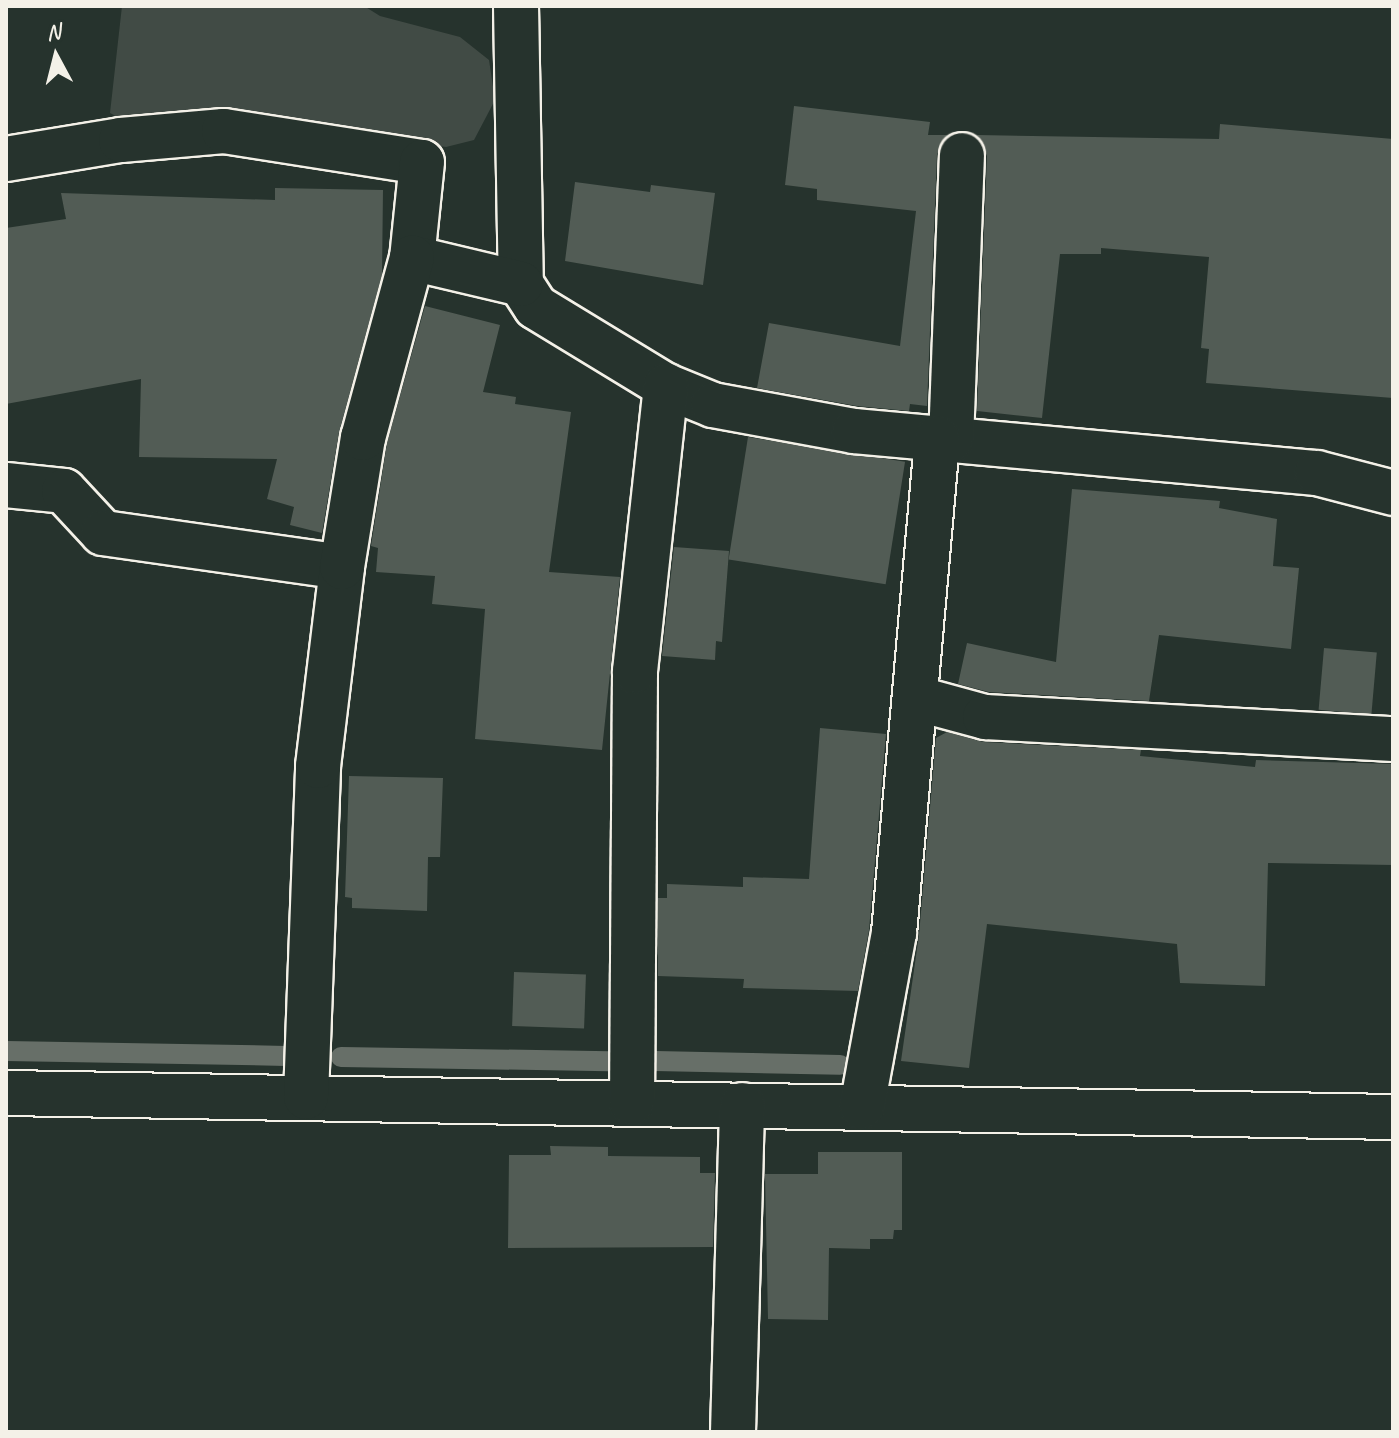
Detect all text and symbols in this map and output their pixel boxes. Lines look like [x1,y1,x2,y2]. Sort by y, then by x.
north arrow [16,16,96,96]
text: N [45,17,62,47]

